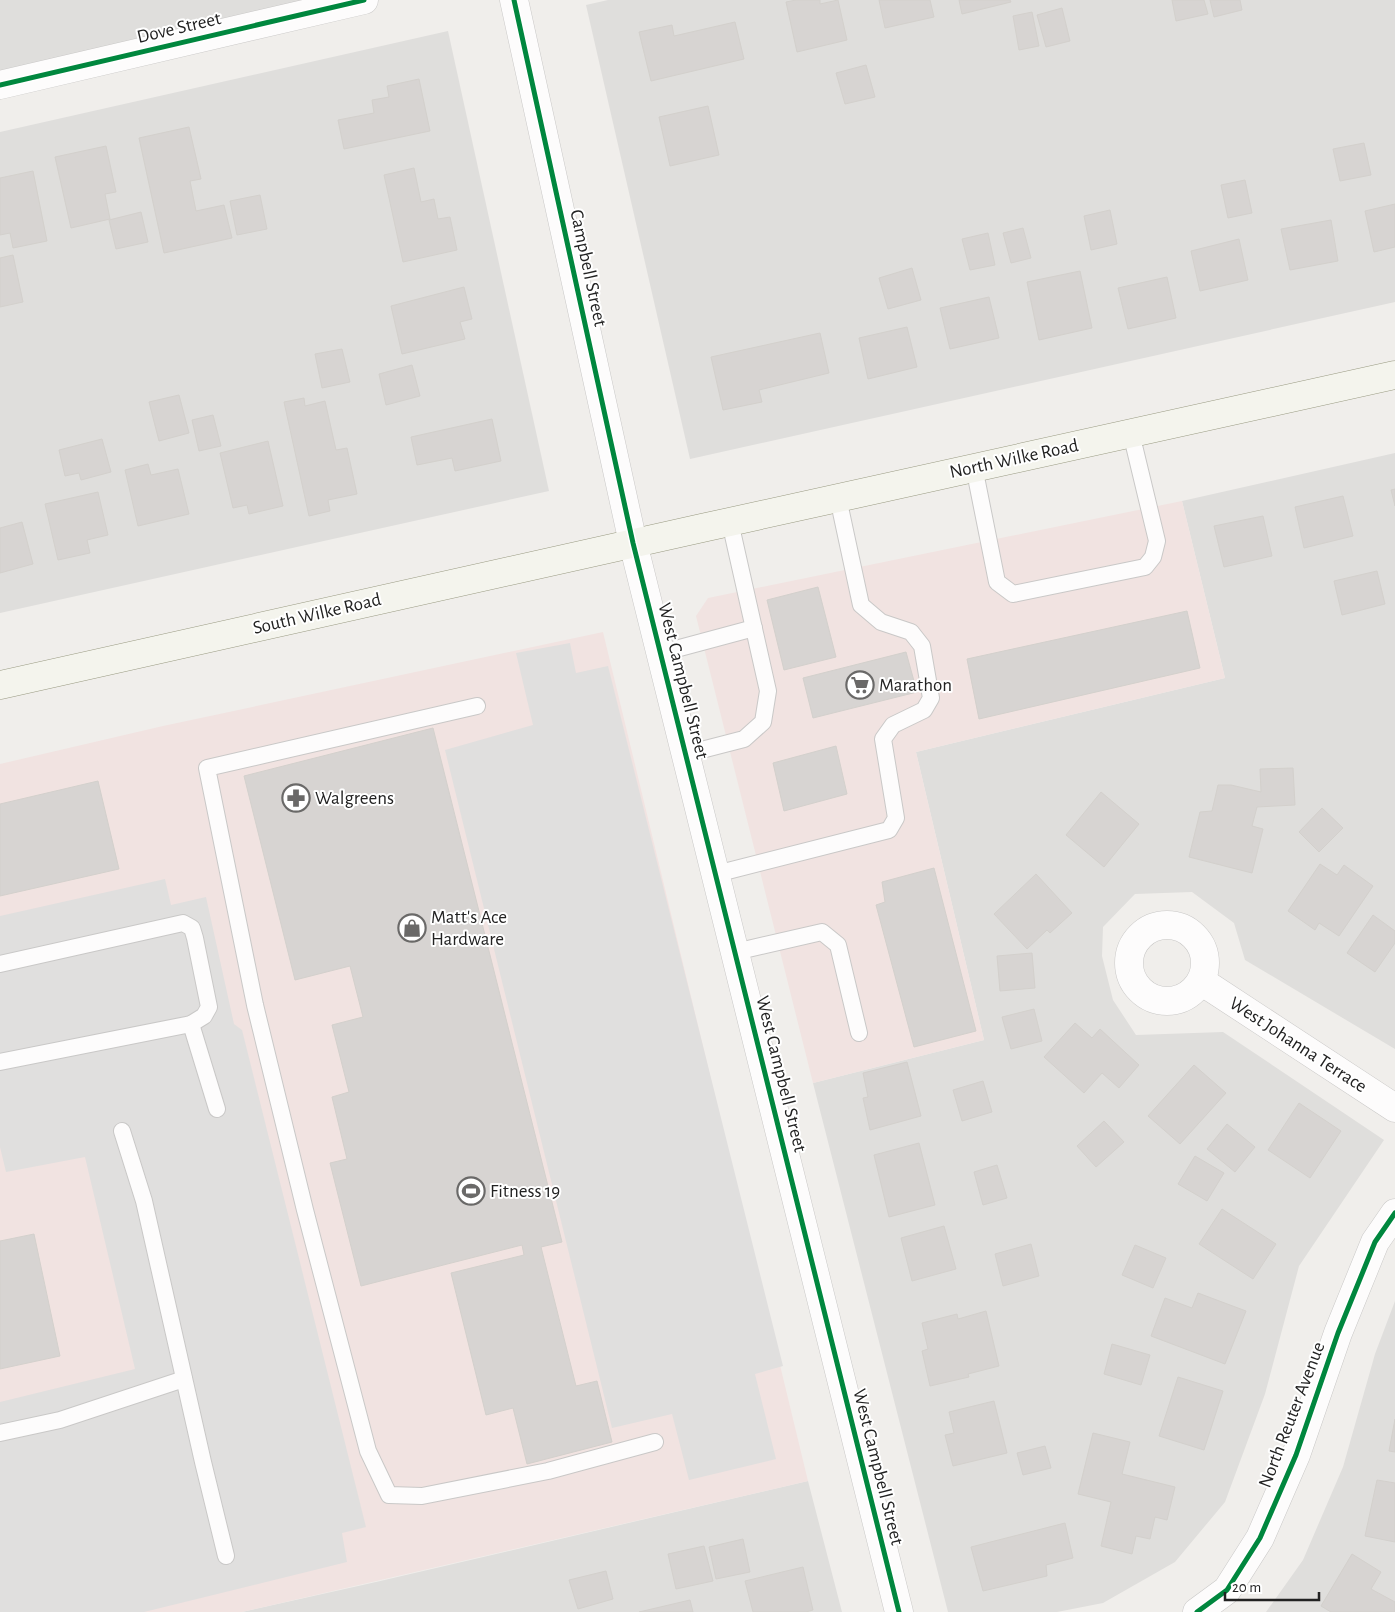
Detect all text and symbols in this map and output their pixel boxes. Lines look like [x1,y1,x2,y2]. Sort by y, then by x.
street label: Dove Street [135,9,223,47]
street label: Campbell Street [566,208,610,328]
street label: North Wilke Road [948,436,1080,482]
street label: South Wilke Road [251,590,383,638]
street label: West Campbell Street [654,601,712,761]
supermarket icon: Marathon [845,670,875,700]
place label: Marathon [879,676,952,695]
pharmacy icon: Walgreens [281,783,311,813]
place label: Walgreens [315,789,394,808]
place label: Matt's Ace Hardware [431,908,507,949]
shop icon: Matt's Ace Hardware [397,913,427,943]
street label: West Campbell Street [752,994,810,1154]
street label: West Johanna Terrace [1226,994,1370,1096]
sports icon: Fitness 19 [456,1176,486,1206]
place label: Fitness 19 [490,1182,560,1201]
street label: North Reuter Avenue [1255,1339,1329,1491]
street label: West Campbell Street [849,1387,907,1547]
scale bar [1225,1570,1319,1602]
text: 20 m [1232,1580,1261,1595]

